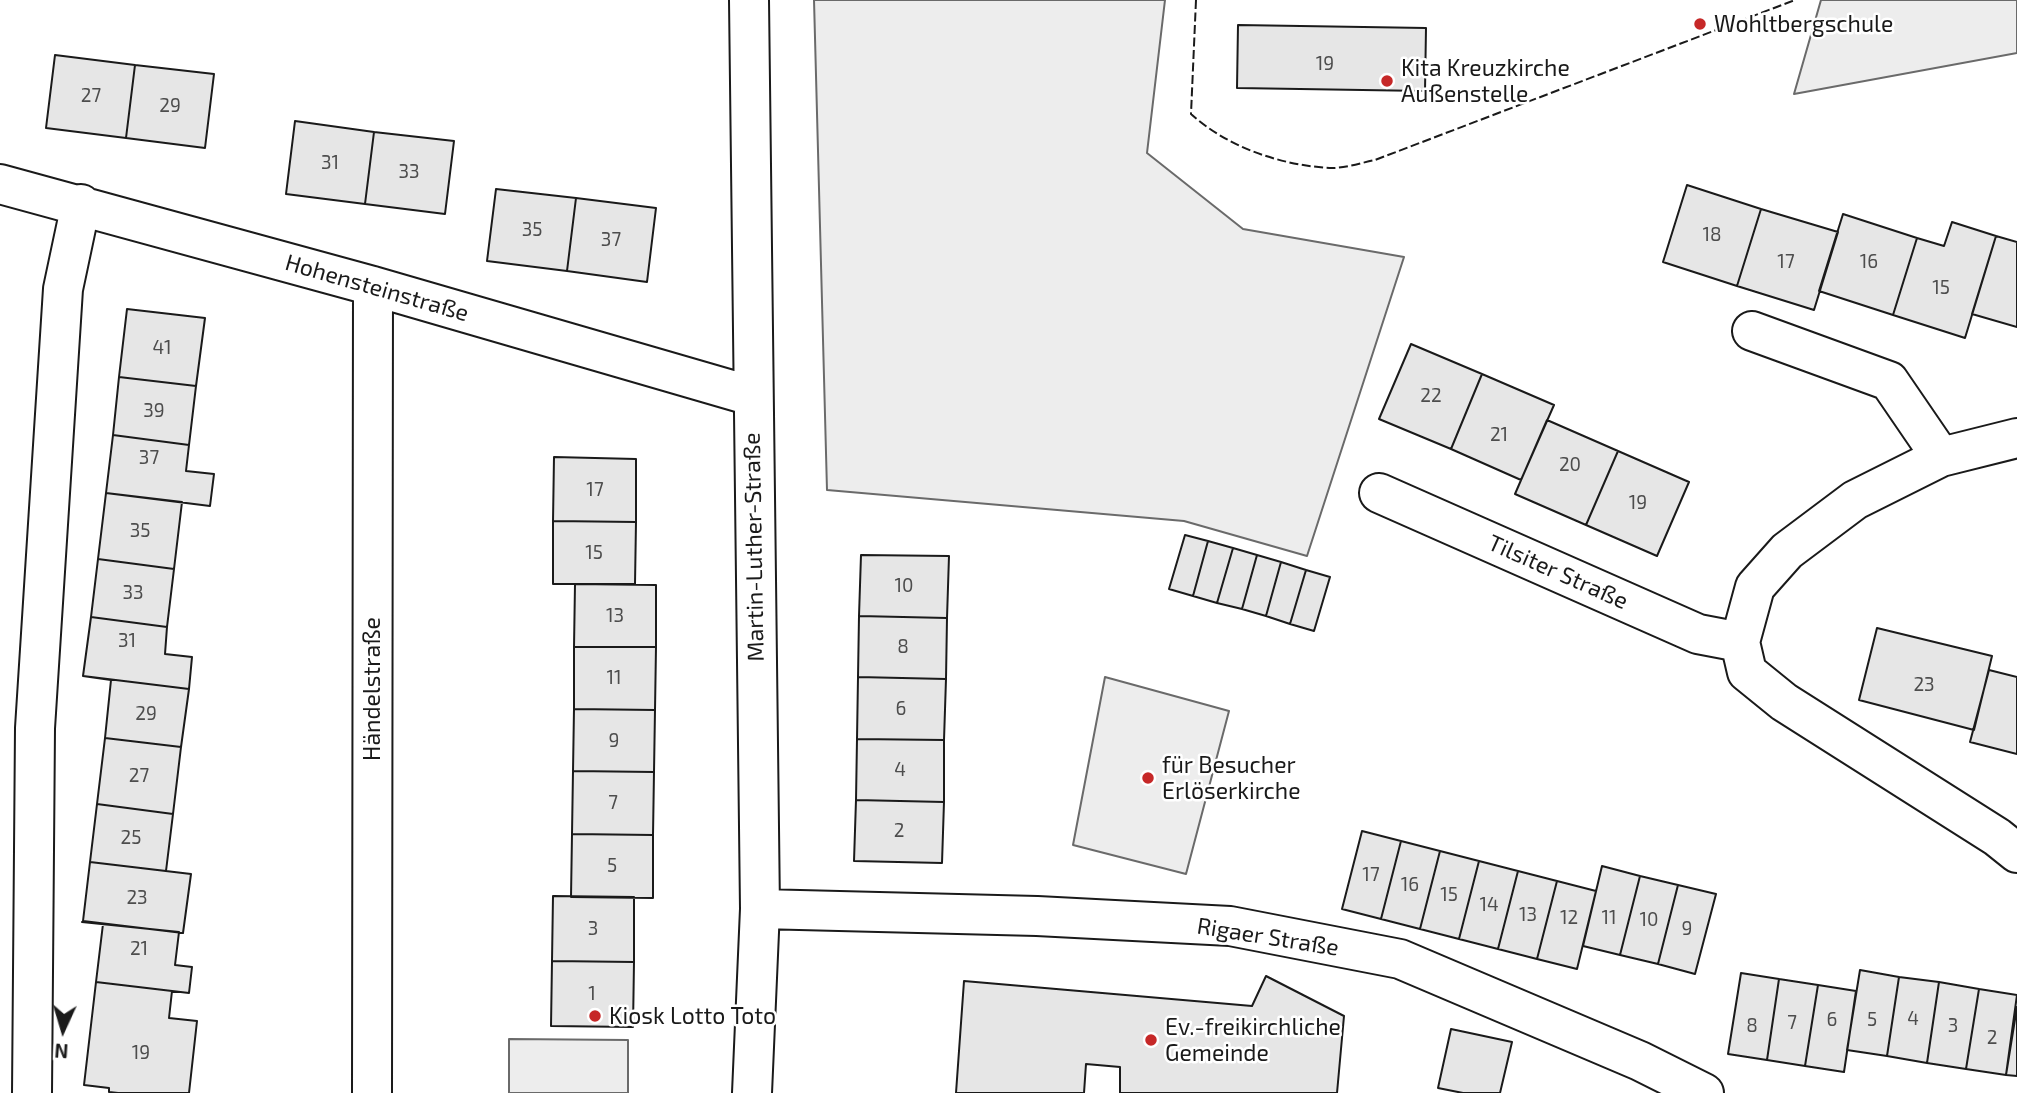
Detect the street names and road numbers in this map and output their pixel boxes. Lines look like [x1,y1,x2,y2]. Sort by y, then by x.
street label: Hohensteinstraße [282,249,472,327]
street label: Martin-Luther-Straße [738,432,770,662]
street label: Tilsiter Straße [1484,529,1632,615]
street label: Händelstraße [358,617,386,761]
street label: Rigaer Straße [1195,912,1341,962]

